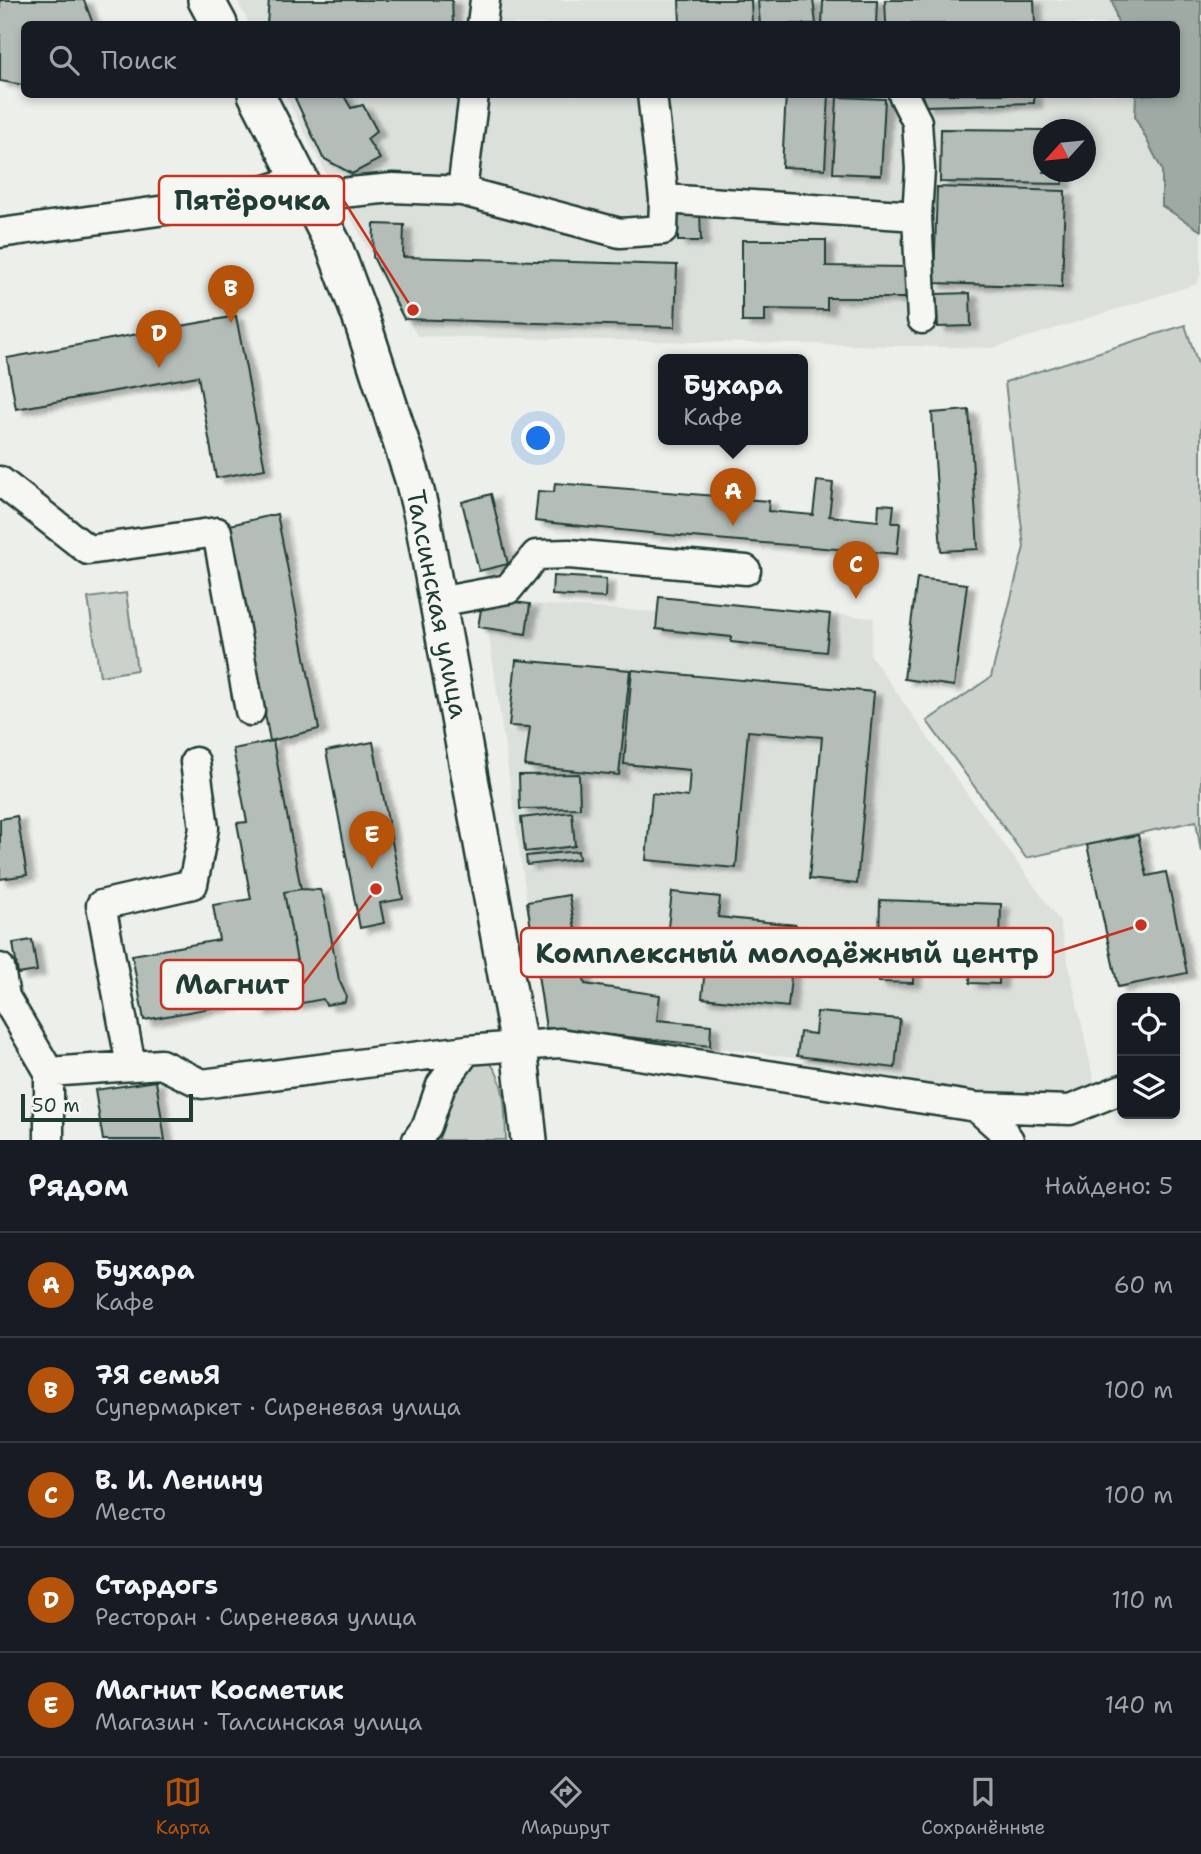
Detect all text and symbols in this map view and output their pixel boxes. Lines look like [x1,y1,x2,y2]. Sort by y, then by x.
search box [21,21,1180,98]
icon: search [45,41,83,79]
text: Поиск [101,42,177,77]
north arrow [1033,119,1096,182]
callout: Пятёрочка [159,176,344,225]
text: Пятёрочка [174,181,330,219]
pin: B [208,265,254,323]
pin: D [136,310,182,368]
popup [658,354,808,445]
text: Бухара [683,367,783,402]
text: Кафе [683,402,743,432]
your location [521,421,555,455]
pin: A [710,468,756,526]
street label: Талсинская улица [399,487,477,721]
pin: C [833,541,879,599]
pin: E [349,811,395,869]
callout: Комплексный молодёжный центр [521,928,1053,977]
text: Комплексный молодёжный центр [535,934,1039,972]
callout: Магнит [161,960,303,1009]
text: Магнит [175,965,289,1003]
map controls [1117,993,1180,1119]
button: locate [1117,993,1180,1056]
button: layers [1117,1056,1180,1119]
scale bar [21,1091,192,1123]
text: 50 m [32,1093,80,1118]
text: Рядом [28,1165,128,1206]
text: Найдено: 5 [1045,1171,1173,1201]
text: Бухара [95,1252,194,1287]
text: A [42,1270,60,1300]
text: 60 m [1114,1270,1173,1300]
text: Кафе [95,1287,154,1317]
text: 7Я семьЯ [95,1357,220,1392]
text: B [44,1375,58,1405]
text: 100 m [1104,1375,1173,1405]
text: Супермаркет · Сиреневая улица [95,1392,461,1422]
text: В. И. Ленину [95,1462,263,1497]
text: C [44,1480,58,1510]
text: 100 m [1104,1480,1173,1510]
text: Место [95,1497,166,1527]
text: Стардогs [95,1567,218,1602]
text: D [43,1585,59,1615]
text: 110 m [1111,1585,1173,1615]
text: Ресторан · Сиреневая улица [95,1602,416,1632]
text: Магнит Косметик [95,1672,344,1707]
text: E [43,1690,59,1720]
text: 140 m [1105,1690,1173,1720]
text: Магазин · Талсинская улица [95,1707,422,1737]
tab: Карта [156,1773,210,1840]
tab: Маршрут [521,1773,610,1840]
tab: Сохранённые [921,1773,1045,1840]

